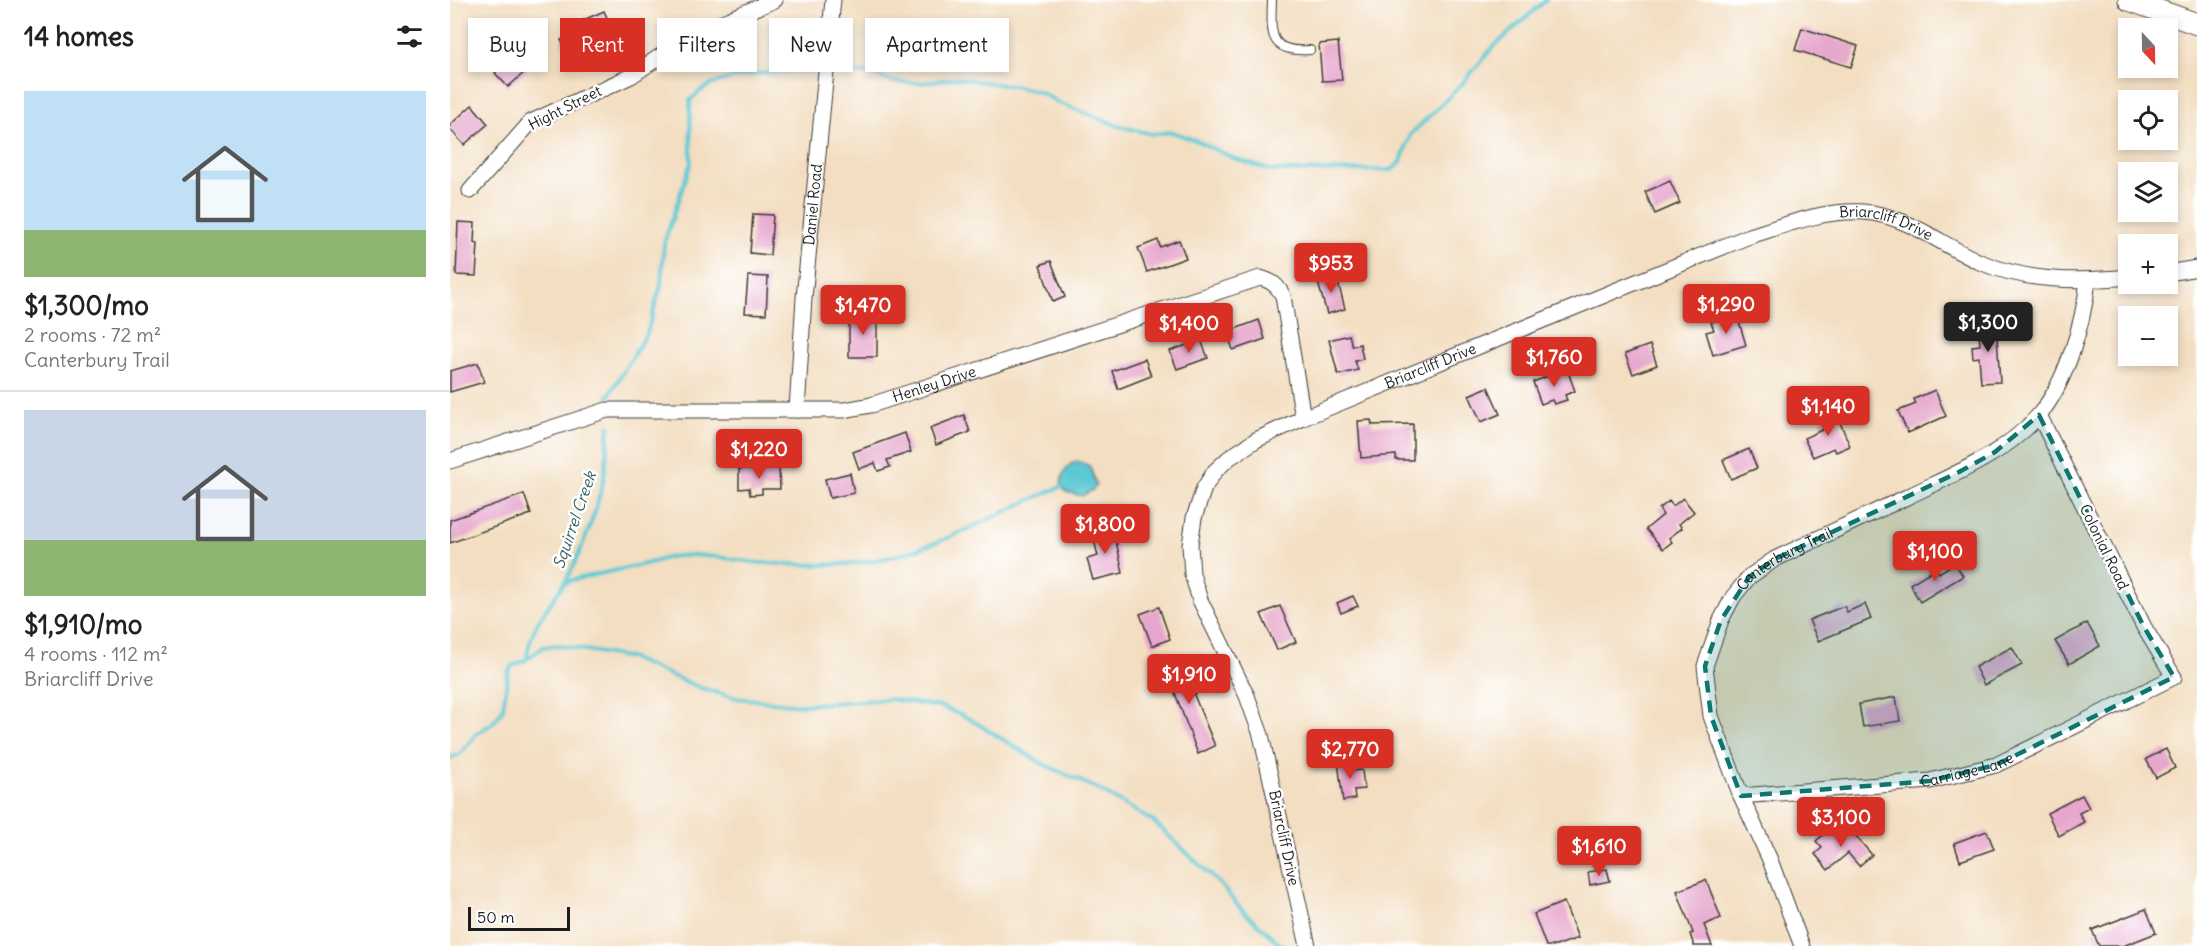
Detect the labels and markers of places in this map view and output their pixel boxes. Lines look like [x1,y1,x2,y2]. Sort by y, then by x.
pin: $953 [1295,243,1367,294]
pin: $1,290 [1677,284,1775,335]
pin: $1,470 [814,285,912,336]
pin: $1,300 [1939,302,2037,353]
pin: $1,400 [1140,303,1238,354]
pin: $1,760 [1505,337,1603,388]
pin: $1,140 [1779,386,1877,437]
pin: $1,220 [710,429,808,480]
pin: $1,800 [1056,504,1154,555]
pin: $1,100 [1886,531,1984,582]
pin: $1,910 [1140,654,1238,705]
pin: $2,770 [1301,729,1399,780]
pin: $3,100 [1792,797,1890,848]
pin: $1,610 [1550,826,1648,877]

